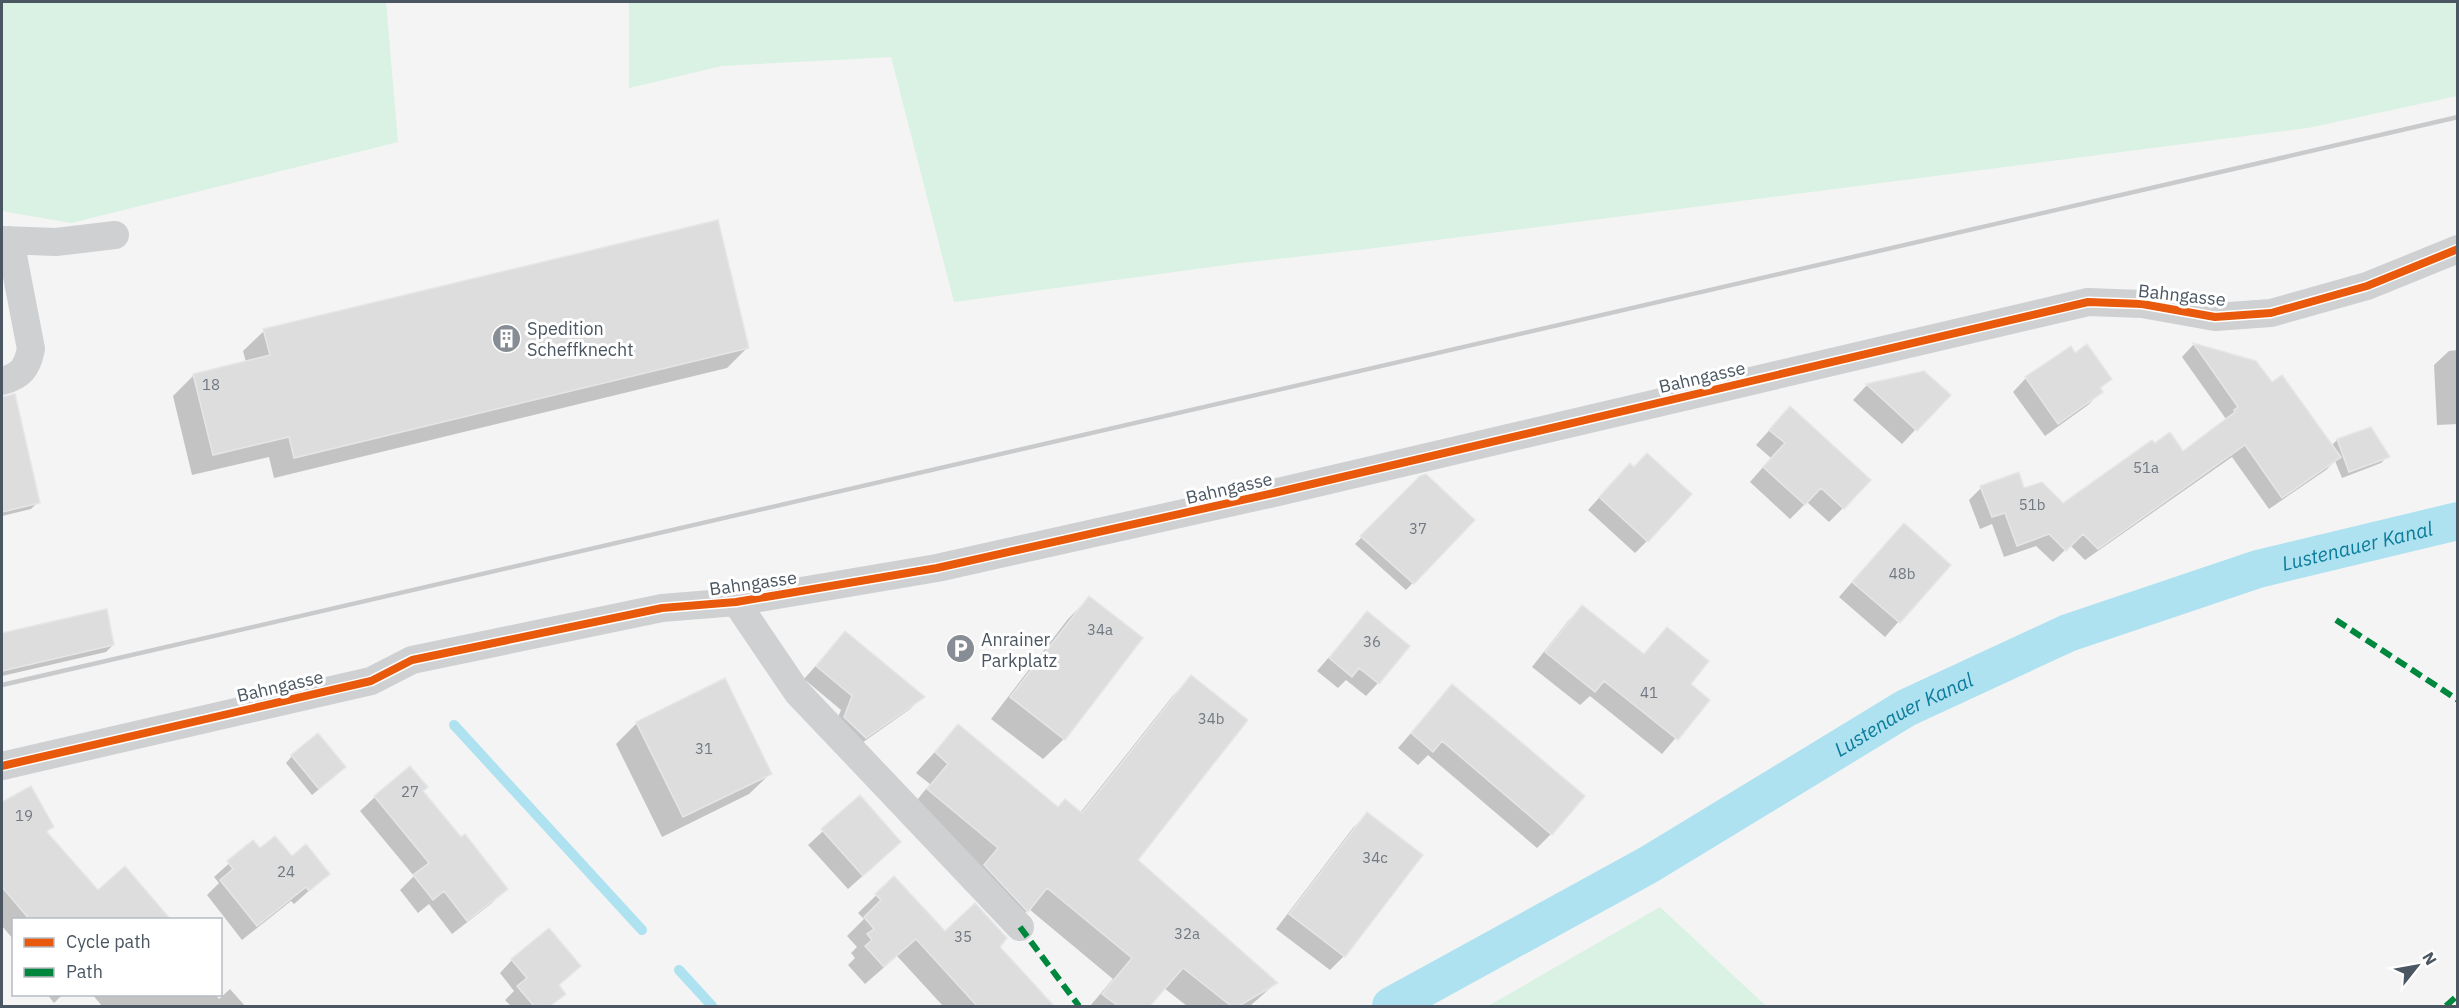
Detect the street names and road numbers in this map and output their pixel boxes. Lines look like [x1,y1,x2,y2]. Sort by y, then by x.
street label: Bahngasse [2137,279,2227,311]
street label: Bahngasse [1656,356,1748,398]
street label: Bahngasse [1183,467,1275,509]
street label: Bahngasse [708,565,798,601]
street label: Bahngasse [234,665,326,707]

